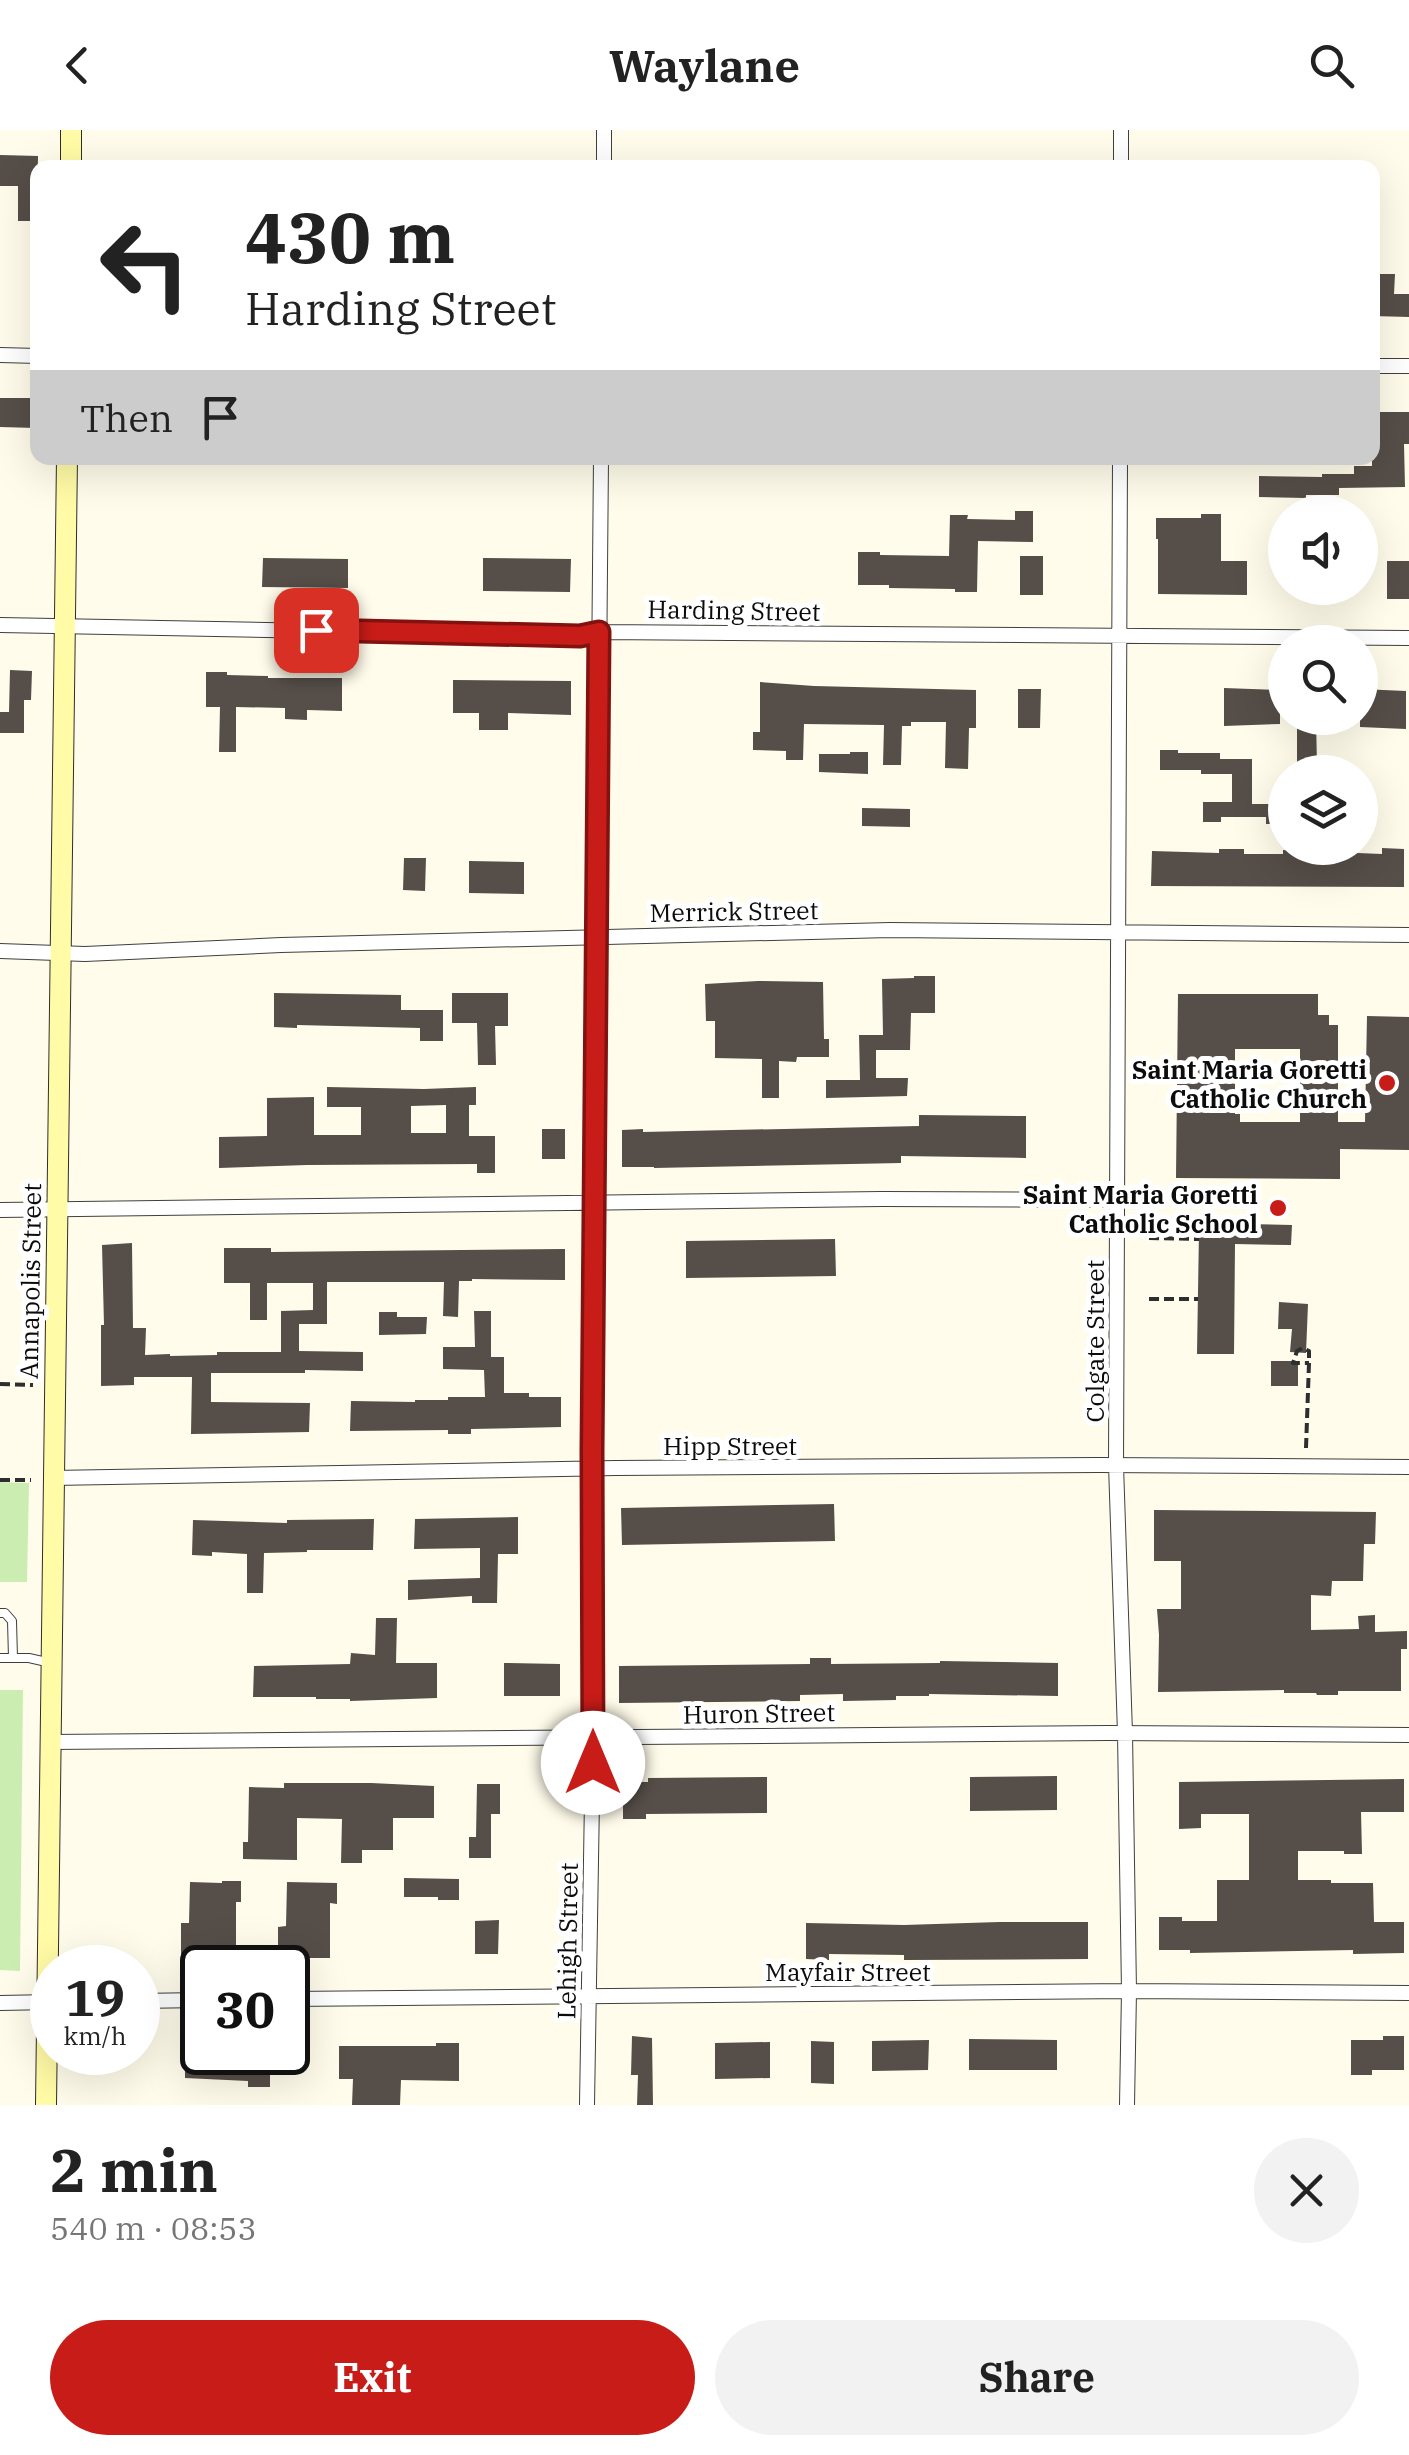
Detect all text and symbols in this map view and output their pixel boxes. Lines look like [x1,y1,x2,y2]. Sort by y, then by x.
text: Waylane [609,36,800,94]
icon: back [50,38,105,93]
icon: search [1304,38,1359,93]
text: 430 m [245,191,455,282]
icon: left [80,200,210,330]
text: Harding Street [245,279,557,337]
icon: arrive [193,390,248,445]
text: Then [80,393,173,442]
map controls [1268,495,1378,865]
button: sound [1268,495,1378,605]
pin [274,588,359,673]
street label: Harding Street [647,592,821,628]
icon: arrive [289,603,344,658]
button: search [1268,625,1378,735]
button: layers [1268,755,1378,865]
street label: Merrick Street [649,893,819,929]
place label: Saint Maria Goretti Catholic Church [1132,1053,1367,1115]
marker: Saint Maria Goretti Catholic Church [1376,1072,1398,1094]
place label: Saint Maria Goretti Catholic School [1023,1178,1258,1240]
street label: Annapolis Street [12,1183,48,1379]
marker: Saint Maria Goretti Catholic School [1267,1197,1289,1219]
street label: Colgate Street [1078,1259,1111,1422]
street label: Hipp Street [663,1429,797,1462]
street label: Huron Street [683,1695,836,1731]
position arrow [541,1711,645,1815]
street label: Lehigh Street [549,1862,585,2020]
speed limit sign: 30 [180,1945,310,2075]
street label: Mayfair Street [765,1955,931,1988]
text: 19 [65,1965,125,2030]
text: km/h [63,2019,127,2052]
text: 2 min [50,2130,218,2209]
button: close [1254,2138,1359,2243]
text: 540 m · 08:53 [50,2207,257,2249]
button: Exit [50,2320,695,2435]
button: Share [715,2320,1359,2435]

